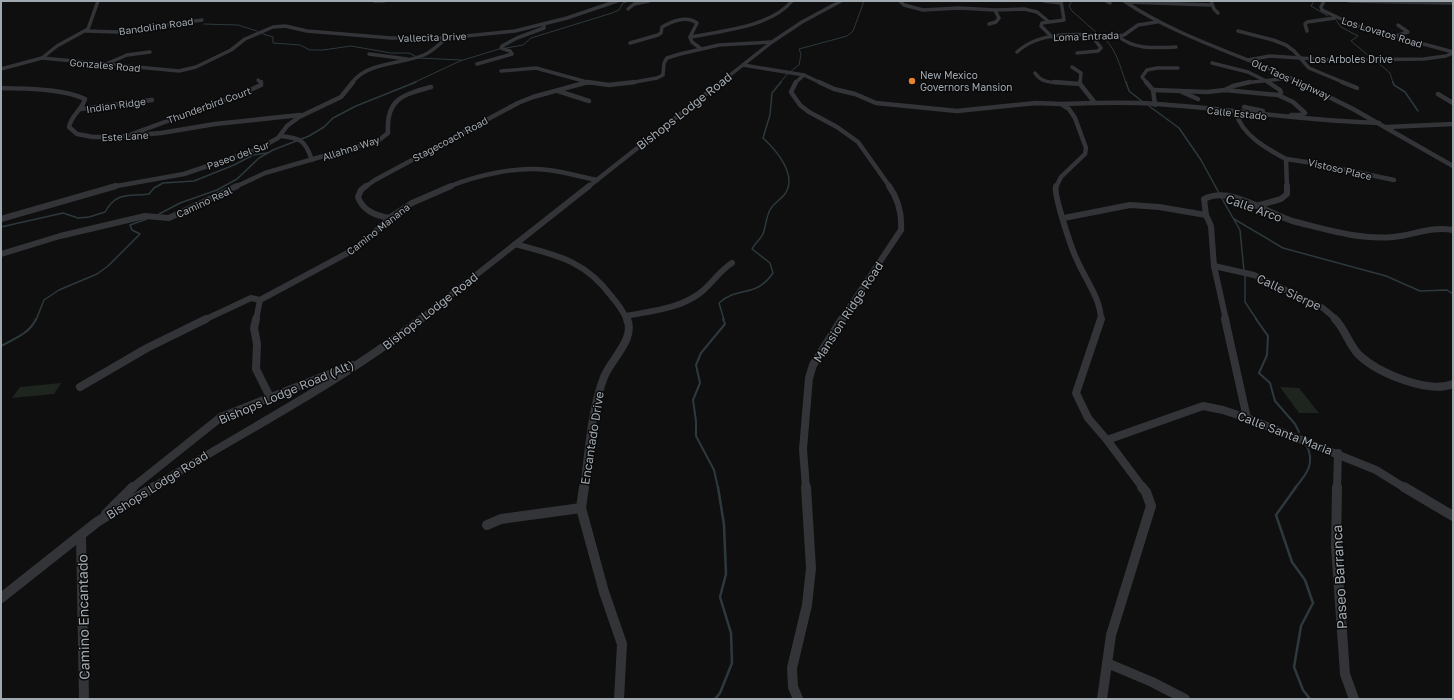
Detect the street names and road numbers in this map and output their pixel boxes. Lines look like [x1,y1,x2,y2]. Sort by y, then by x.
street label: Los Lovatos Road [1340,14,1424,50]
street label: Bandolina Road [118,15,194,37]
street label: Loma Entrada [1053,29,1119,43]
street label: Vallecita Drive [397,30,467,44]
street label: Los Arboles Drive [1309,53,1393,65]
street label: Gonzales Road [69,56,141,74]
street label: Old Taos Highway [1250,56,1333,102]
street label: Bishops Lodge Road [633,69,735,153]
street label: Thunderbird Court [165,84,253,126]
street label: Indian Ridge [85,95,147,115]
street label: Calle Estado [1206,104,1268,122]
street label: Stagecoach Road [410,114,490,164]
street label: Este Lane [101,129,149,143]
street label: Allahna Way [321,133,381,163]
street label: Paseo del Sur [205,138,271,172]
street label: Vistoso Place [1307,156,1373,182]
street label: Camino Real [174,184,234,220]
street label: Calle Arco [1224,191,1284,225]
street label: Camino Manana [344,201,412,257]
street label: Mansion Ridge Road [810,259,886,365]
street label: Bishops Lodge Road [379,269,481,353]
street label: Calle Sierpe [1254,271,1324,313]
street label: Bishops Lodge Road (Alt) [216,357,356,427]
street label: Encantado Drive [577,390,607,486]
street label: Calle Santa Maria [1235,408,1335,458]
street label: Bishops Lodge Road [103,448,211,522]
street label: Paseo Barranca [1328,524,1350,630]
street label: Camino Encantado [73,554,93,680]

